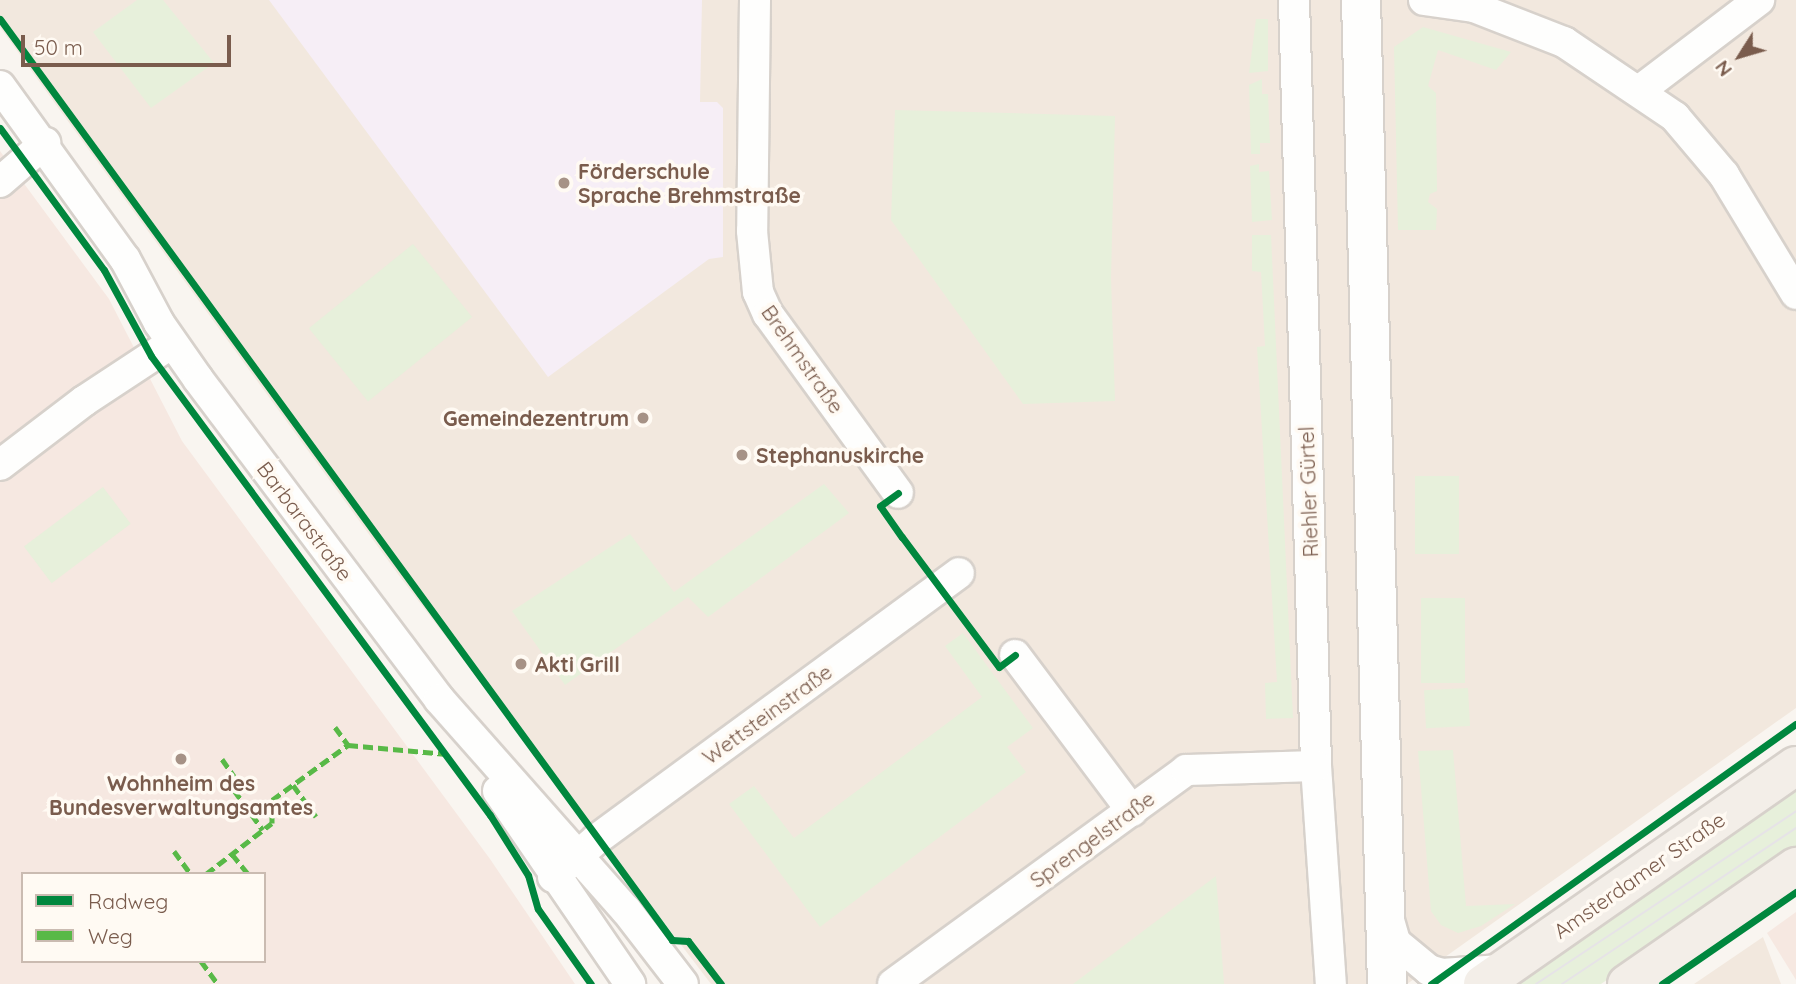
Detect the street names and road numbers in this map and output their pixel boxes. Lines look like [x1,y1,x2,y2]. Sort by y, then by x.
street label: Brehmstraße [756,300,850,418]
street label: Riehler Gürtel [1293,426,1323,558]
street label: Barbarastraße [252,456,358,586]
street label: Wettsteinstraße [697,659,837,769]
street label: Sprengelstraße [1025,785,1159,893]
street label: Amsterdamer Straße [1548,806,1730,944]

